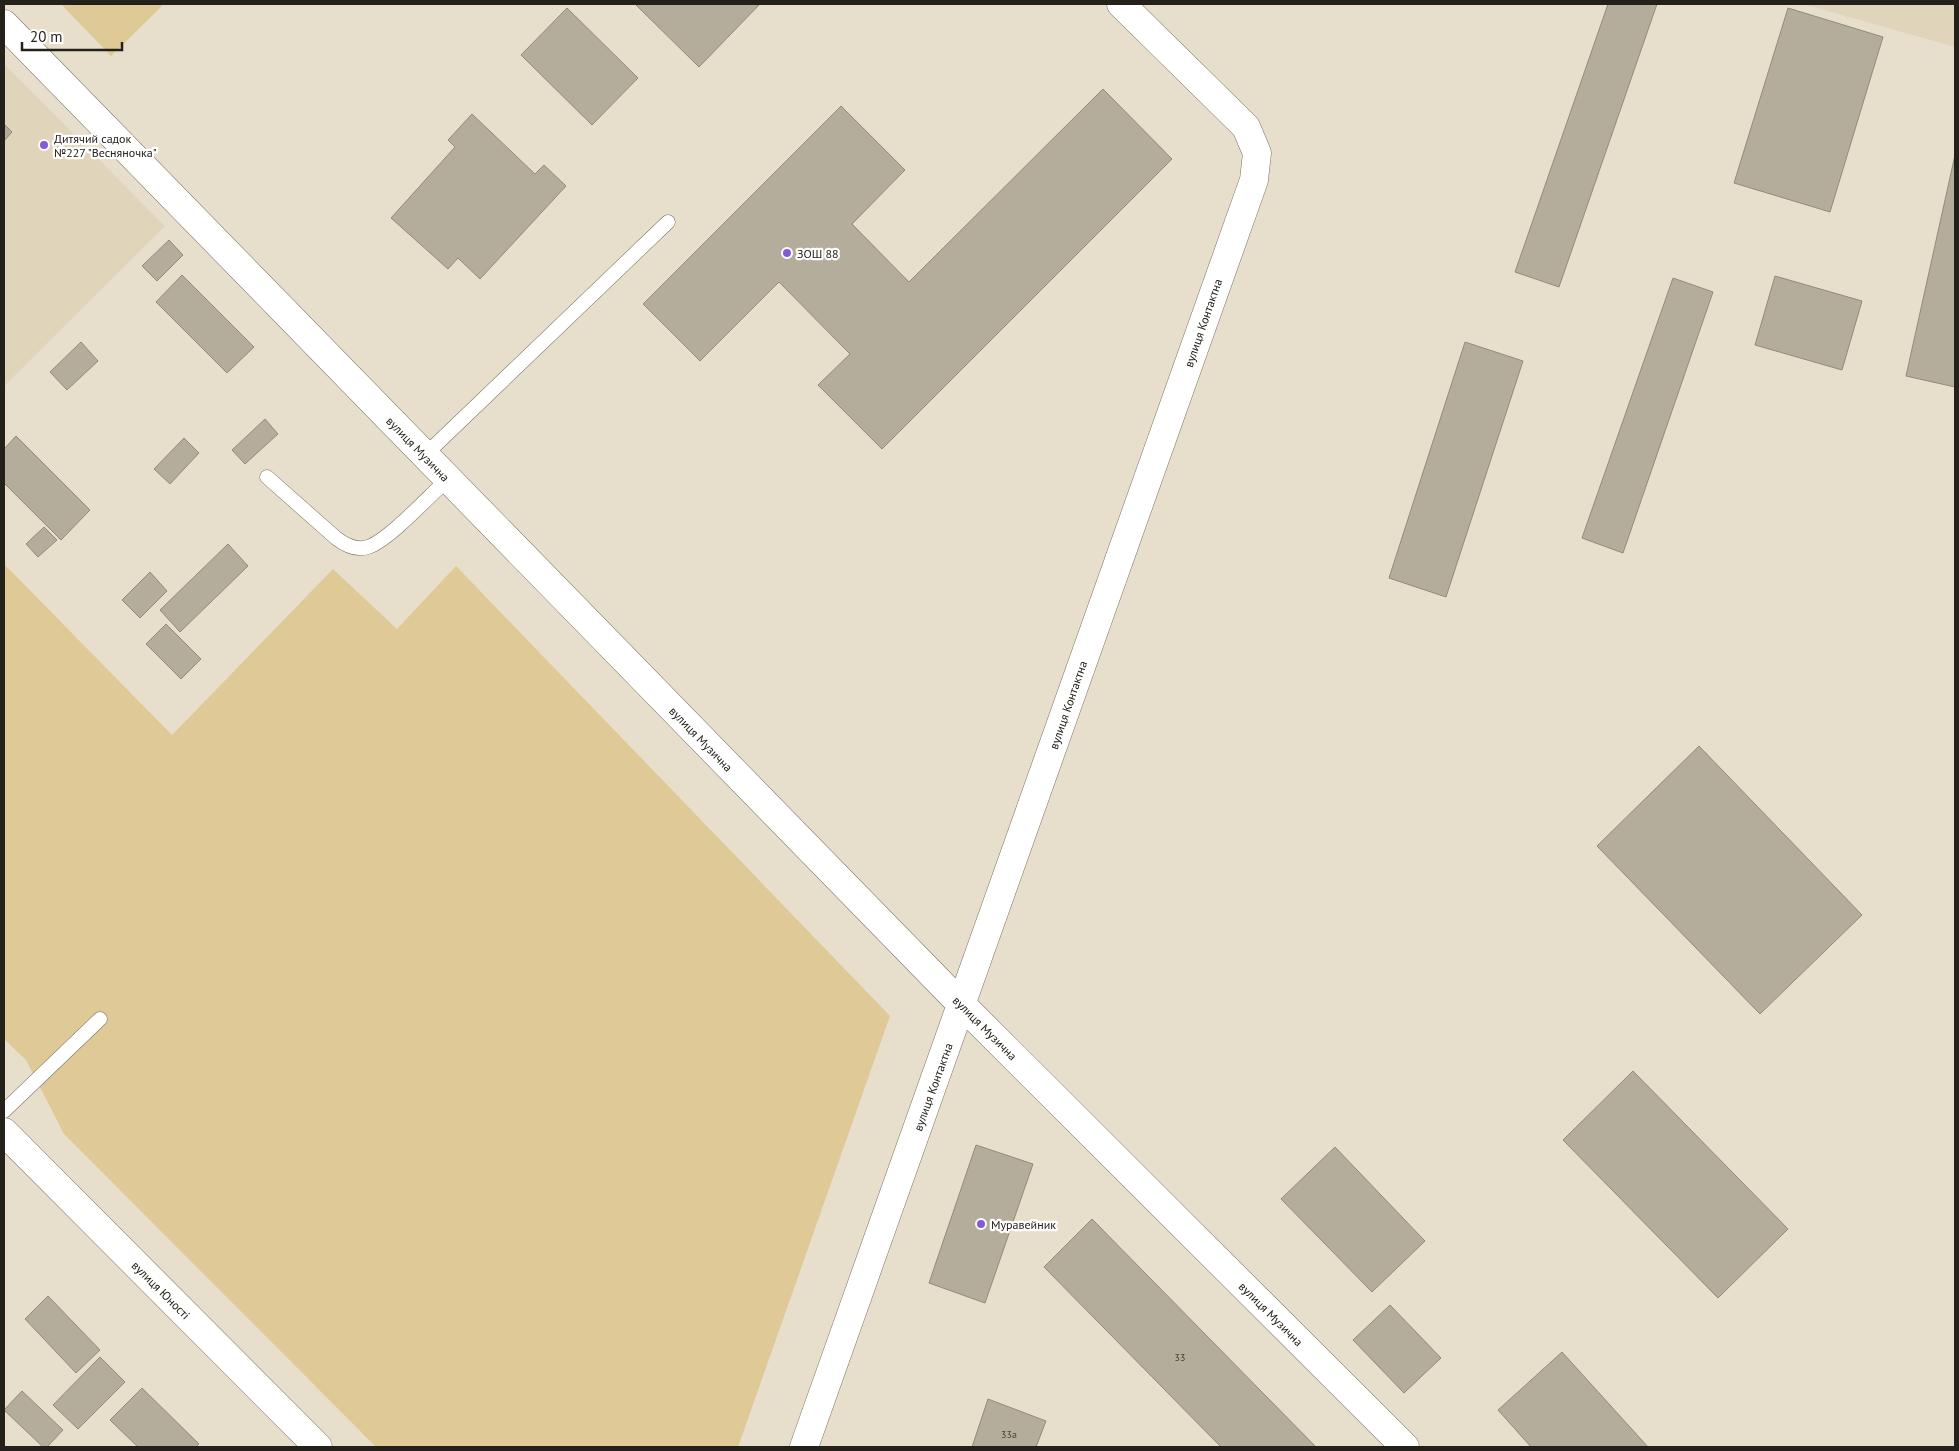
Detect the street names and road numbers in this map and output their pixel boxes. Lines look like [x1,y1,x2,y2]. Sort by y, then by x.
street label: вулиця Контактна [1181,277,1225,369]
street label: вулиця Музична [383,413,453,485]
street label: вулиця Контактна [1046,659,1090,751]
street label: вулиця Музична [666,703,736,775]
street label: вулиця Музична [950,993,1020,1063]
street label: вулиця Контактна [910,1041,956,1133]
street label: вулиця Юності [129,1258,193,1322]
street label: вулиця Музична [1236,1279,1306,1349]

